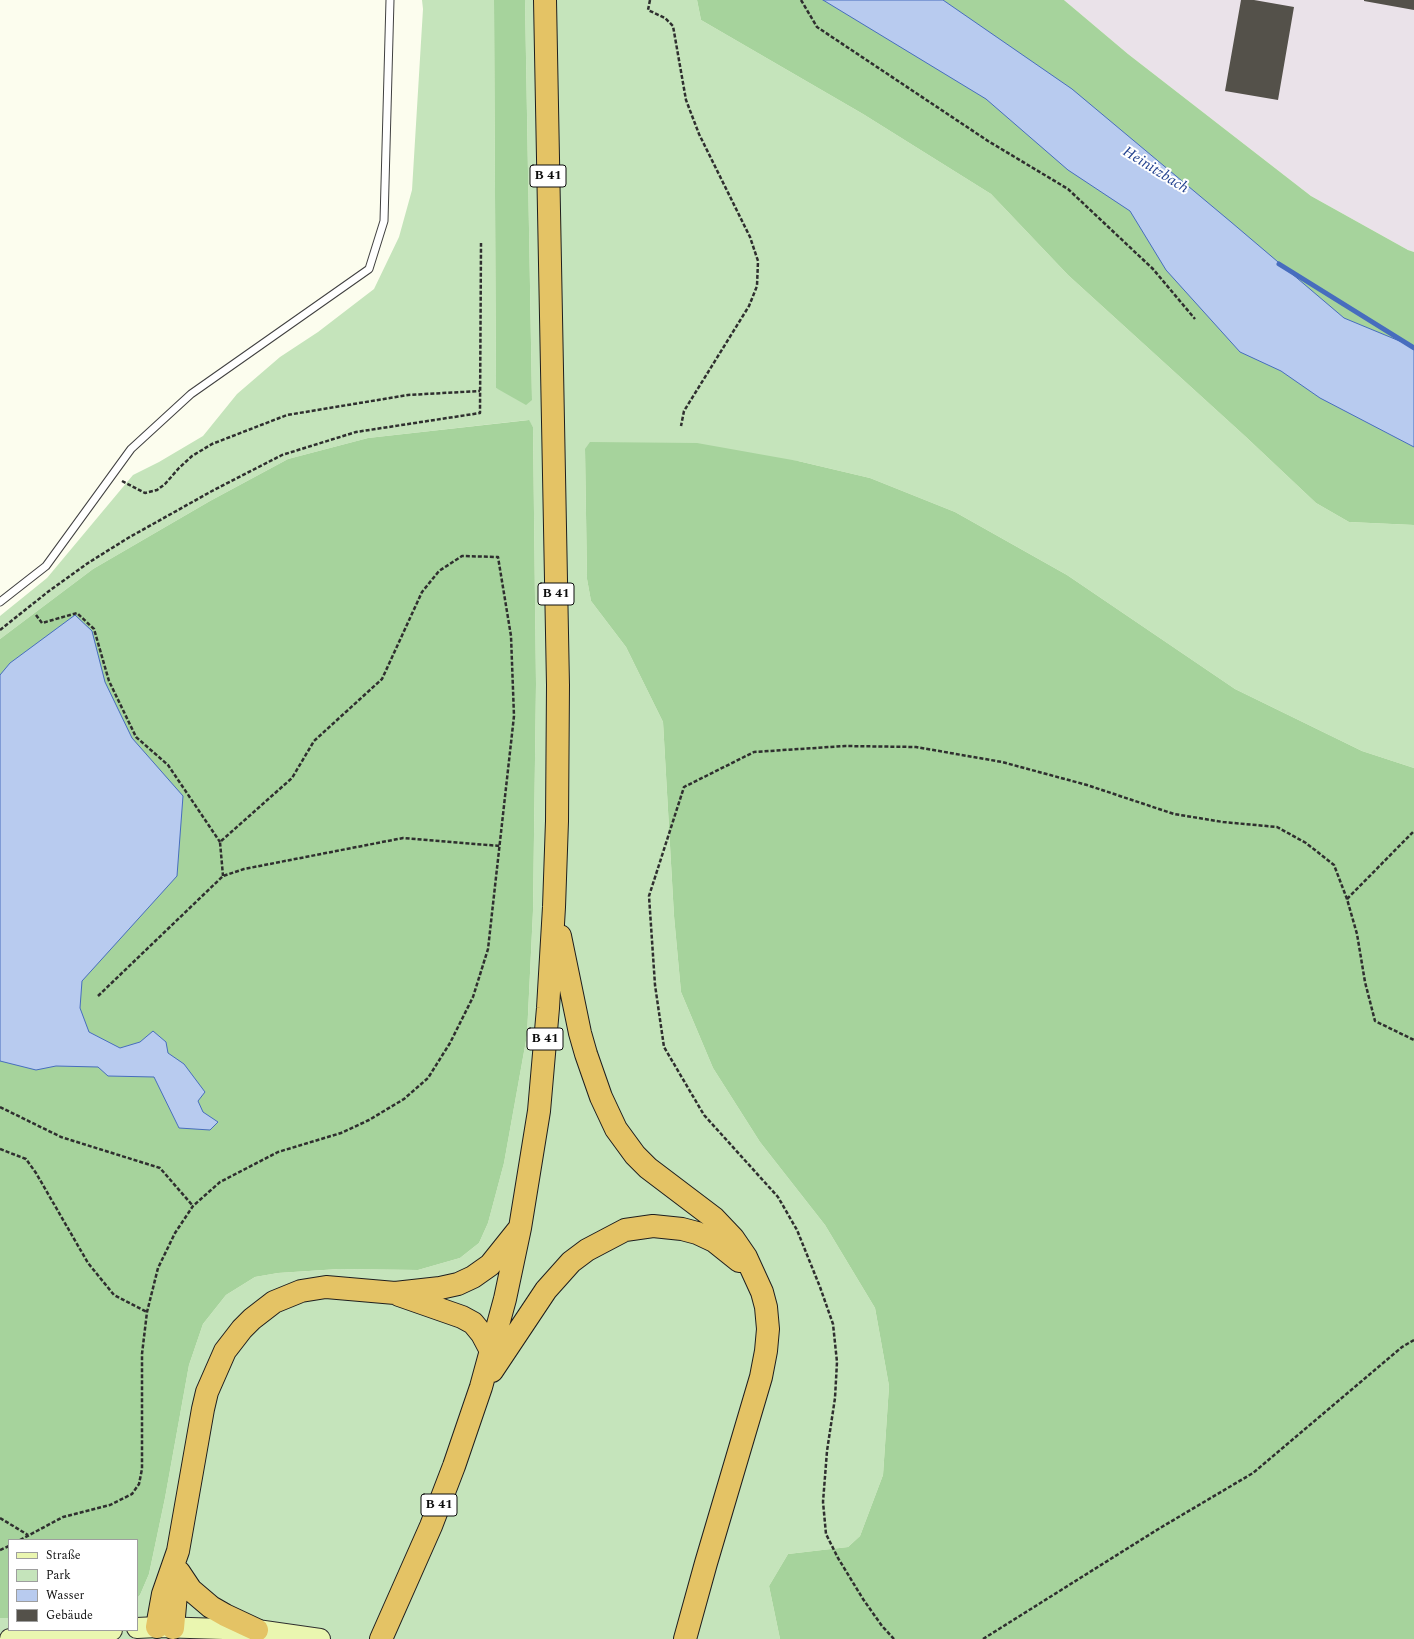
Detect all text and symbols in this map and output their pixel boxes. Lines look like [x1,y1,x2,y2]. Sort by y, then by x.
water label: Heinitzbach [1119,144,1191,198]
road number: B 41 [530,165,566,187]
road number: B 41 [538,583,574,605]
road number: B 41 [527,1028,563,1050]
road number: B 41 [421,1494,457,1516]
legend [8,1539,138,1631]
text: Straße [46,1546,81,1565]
text: Park [46,1566,71,1585]
text: Wasser [46,1586,84,1605]
text: Gebäude [46,1606,93,1625]

